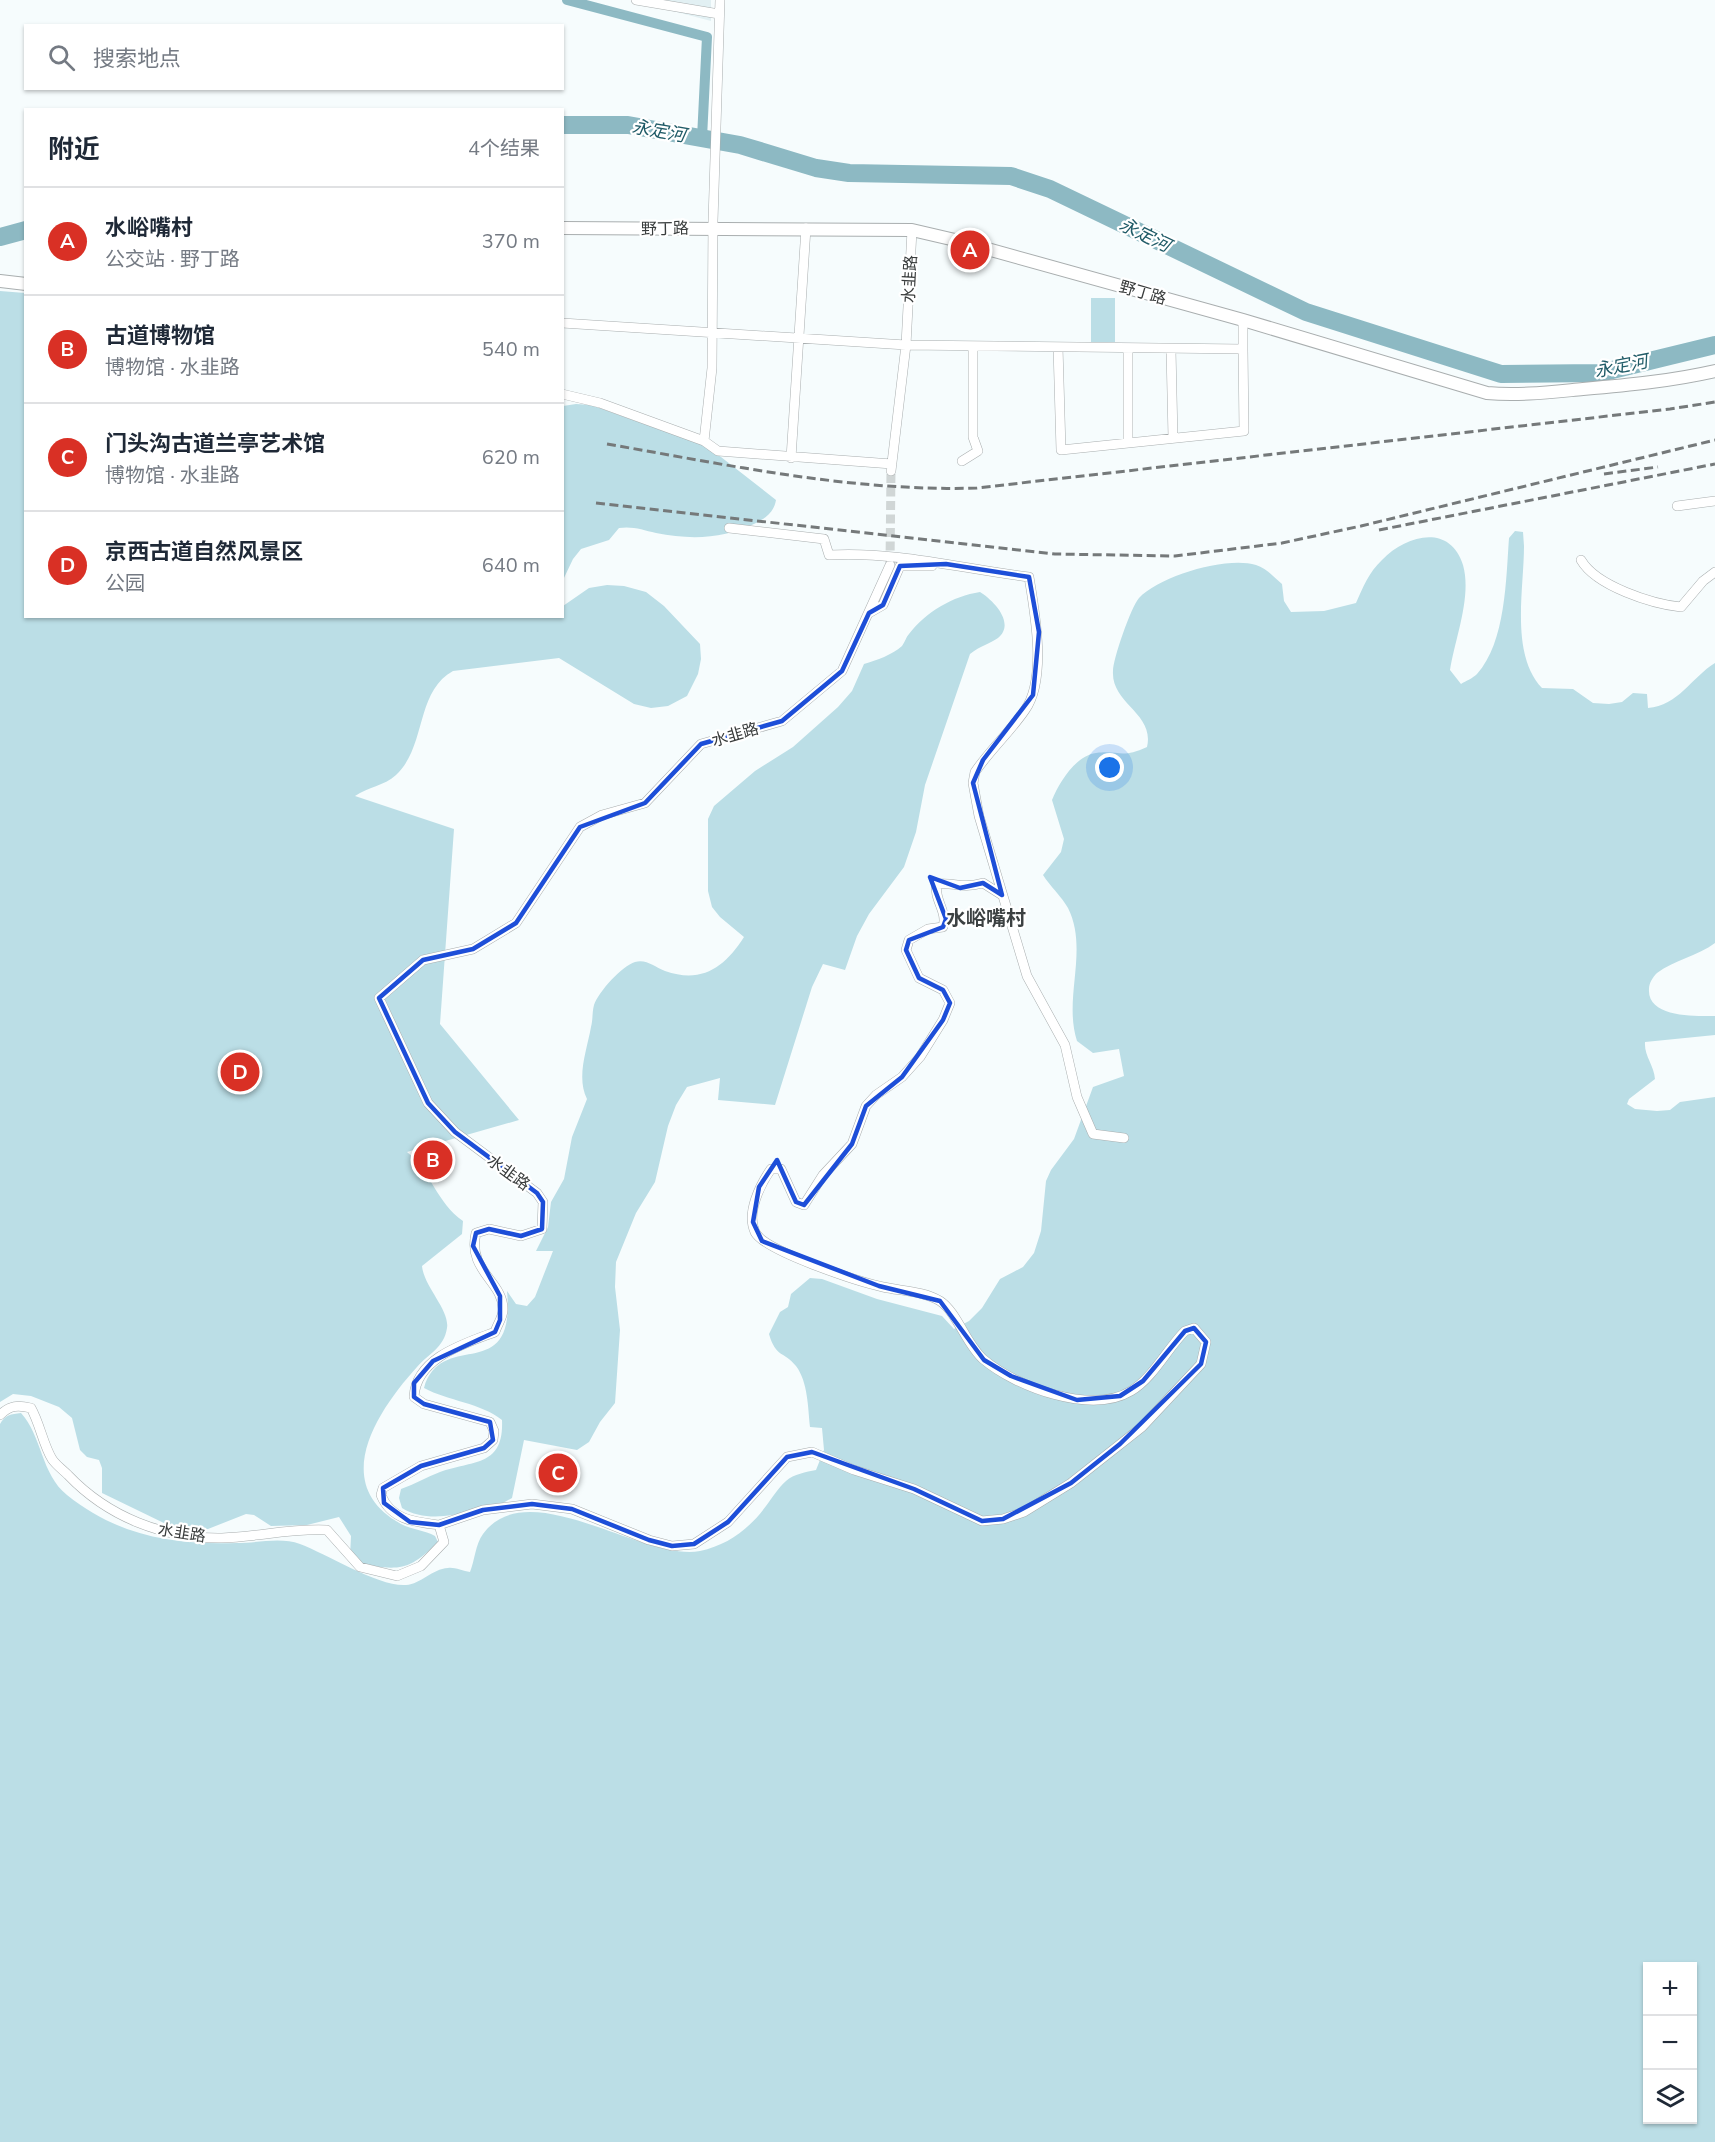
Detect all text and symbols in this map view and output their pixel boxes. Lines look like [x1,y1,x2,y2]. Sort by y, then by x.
search box [24,24,564,90]
icon: search [45,41,78,74]
text: 搜索地点 [93,44,181,74]
water label: 永定河 [630,114,691,148]
text: 附近 [48,132,100,167]
text: 4个结果 [468,135,540,162]
water label: 永定河 [1115,212,1177,259]
text: 水峪嘴村 [105,213,193,243]
street label: 野丁路 [641,218,689,240]
text: A [60,228,75,255]
text: 370 m [482,228,540,255]
pin: A [950,228,990,272]
text: 公交站 · 野丁路 [105,246,240,273]
street label: 水韭路 [898,255,922,304]
street label: 野丁路 [1117,276,1169,310]
text: 古道博物馆 [105,321,215,351]
text: B [61,336,74,363]
text: 540 m [482,336,540,363]
water label: 永定河 [1592,348,1653,383]
text: 博物馆 · 水韭路 [105,354,240,381]
text: 门头沟古道兰亭艺术馆 [105,429,325,459]
text: C [61,444,74,471]
text: 620 m [482,444,540,471]
text: 博物馆 · 水韭路 [105,462,240,489]
text: 京西古道自然风景区 [105,537,303,567]
text: D [60,552,75,579]
text: 640 m [482,552,540,579]
text: 公园 [105,570,145,597]
street label: 水韭路 [709,718,761,752]
your location [1095,753,1124,782]
district label: 水峪嘴村 [946,905,1026,932]
pin: D [220,1050,260,1094]
pin: B [414,1138,452,1182]
street label: 水韭路 [483,1150,534,1196]
pin: C [538,1450,578,1496]
street label: 水韭路 [156,1518,207,1548]
map controls [1643,1962,1697,2124]
button: + [1643,1962,1697,2016]
button: − [1643,2016,1697,2070]
button: layers [1643,2070,1697,2124]

